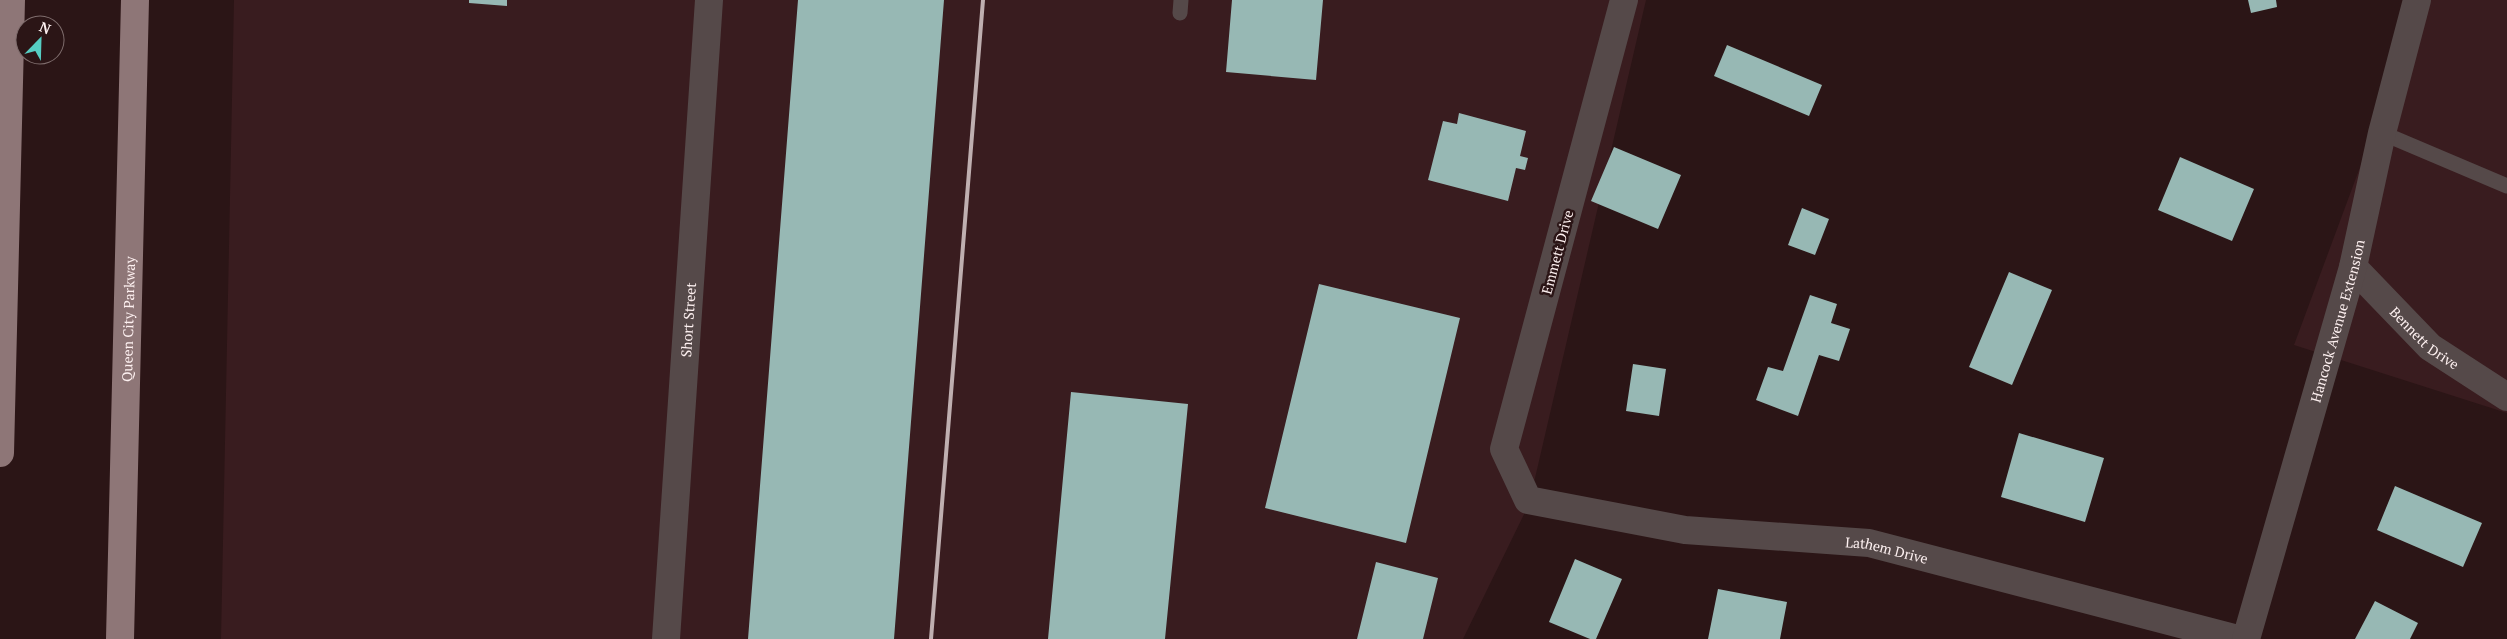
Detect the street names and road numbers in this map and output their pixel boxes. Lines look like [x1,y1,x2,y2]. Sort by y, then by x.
street label: Emmett Drive [1537,208,1577,296]
street label: Hancock Avenue Extension [2305,237,2368,404]
street label: Queen City Parkway [117,255,139,382]
street label: Short Street [675,281,700,358]
street label: Bennett Drive [2386,302,2463,373]
street label: Lathem Drive [1845,532,1930,567]

